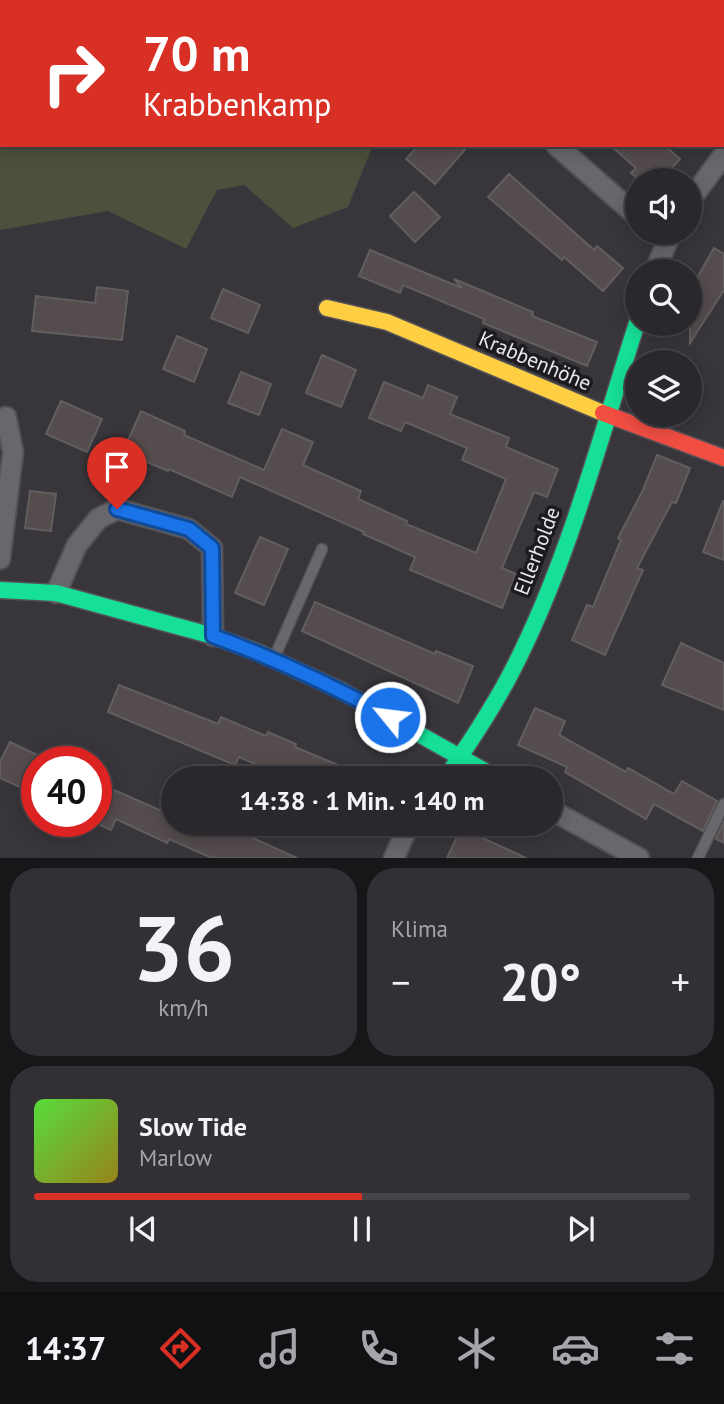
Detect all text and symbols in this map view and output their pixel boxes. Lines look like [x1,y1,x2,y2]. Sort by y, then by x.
text: 70 m [143,21,250,85]
icon: right [28,28,119,119]
text: Krabbenkamp [143,83,331,125]
map controls [625,168,702,427]
button: sound [625,168,702,245]
button: search [625,259,702,336]
street label: Krabbenhöhe [475,325,595,396]
button: layers [625,350,702,427]
pin [87,437,147,509]
icon: arrive [98,448,136,486]
street label: Ellerholde [507,503,566,599]
position arrow [353,680,427,754]
speed limit sign: 40 [21,746,112,837]
text: 14:38 · 1 Min. · 140 m [239,784,485,817]
text: 36 [132,888,235,1006]
text: Klima [391,914,448,943]
text: 20° [500,948,581,1015]
text: − [391,957,410,1006]
text: + [671,957,690,1006]
text: km/h [158,993,209,1022]
text: Slow Tide [139,1110,247,1143]
text: Marlow [139,1143,212,1172]
icon: previous [124,1210,162,1248]
icon: pause [343,1210,381,1248]
icon: next [562,1210,600,1248]
icon: directions [156,1324,205,1373]
icon: music [255,1324,304,1373]
icon: phone [354,1324,403,1373]
icon: climate [452,1324,501,1373]
icon: car [551,1324,600,1373]
icon: filters [650,1324,699,1373]
text: 14:37 [25,1327,106,1369]

